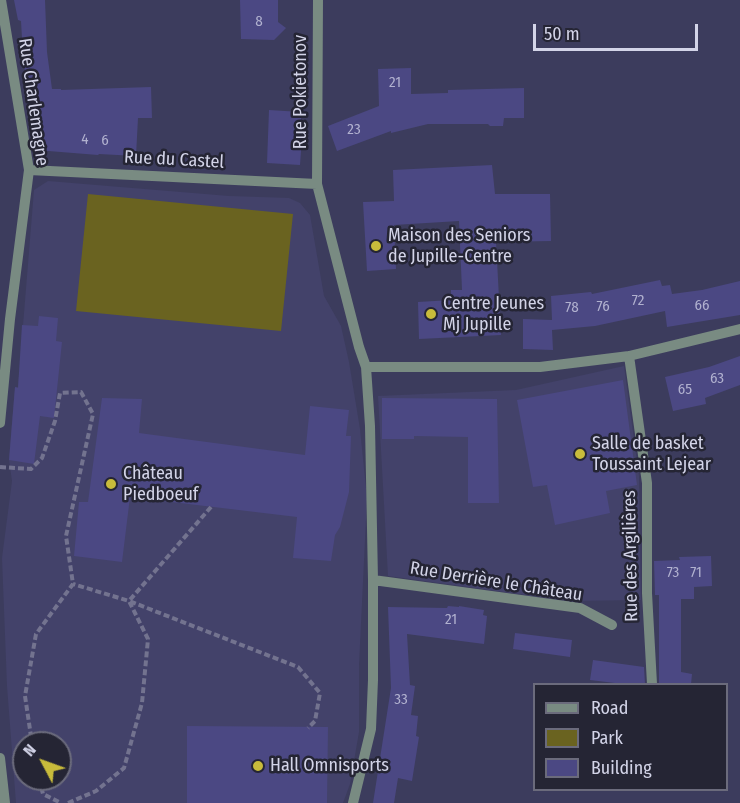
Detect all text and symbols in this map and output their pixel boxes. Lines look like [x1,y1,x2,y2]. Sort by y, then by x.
scale bar [536,12,701,50]
house number: 8 [255,13,263,31]
text: 50 m [544,23,580,45]
street label: Rue Pokietonov [290,35,312,149]
street label: Rue Charlemagne [13,37,53,167]
house number: 21 [389,74,401,92]
house number: 23 [347,121,361,139]
house number: 4 [81,131,89,149]
house number: 6 [101,132,109,150]
street label: Rue du Castel [123,147,225,173]
place label: Maison des Seniors de Jupille-Centre [388,225,531,268]
marker: Maison des Seniors de Jupille-Centre [369,239,383,253]
house number: 72 [632,292,644,310]
place label: Centre Jeunes Mj Jupille [443,293,544,336]
house number: 66 [695,297,709,315]
house number: 76 [596,298,610,316]
house number: 78 [565,299,579,317]
marker: Centre Jeunes Mj Jupille [424,307,438,321]
house number: 63 [710,370,724,388]
house number: 65 [678,381,692,399]
place label: Salle de basket Toussaint Lejear [592,433,711,476]
marker: Salle de basket Toussaint Lejear [573,447,587,461]
place label: Château Piedboeuf [123,463,198,506]
marker: Château Piedboeuf [104,477,118,491]
street label: Rue des Argilières [619,490,643,622]
street label: Rue Derrière le Château [408,558,584,606]
house number: 73 [667,564,679,582]
house number: 71 [690,564,702,582]
house number: 21 [445,611,457,629]
legend [533,683,728,791]
house number: 33 [394,691,408,709]
text: Road [591,697,628,719]
text: Park [591,727,623,749]
north arrow [12,731,72,791]
text: N [19,740,40,760]
place label: Hall Omnisports [270,755,389,777]
text: Building [591,757,652,779]
marker: Hall Omnisports [251,759,265,773]

